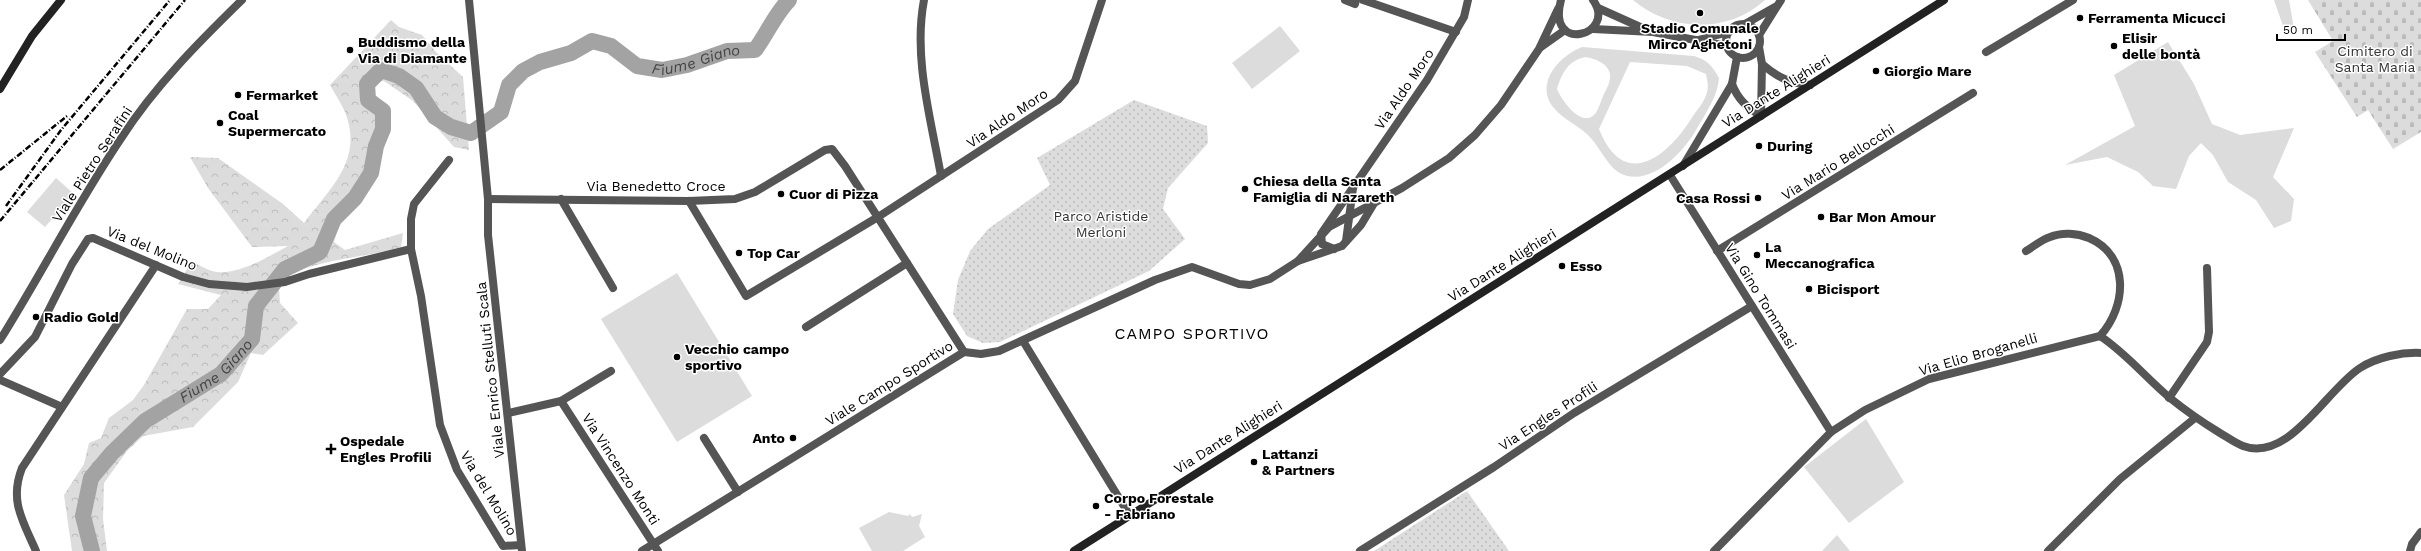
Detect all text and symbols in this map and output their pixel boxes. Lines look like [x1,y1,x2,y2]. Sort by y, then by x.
marker: Stadio Comunale Mirco Aghetoni [1695,8,1705,18]
place label: Ferramenta Micucci [2088,10,2226,26]
marker: Ferramenta Micucci [2075,13,2085,23]
scale bar [2277,16,2345,42]
place label: Stadio Comunale Mirco Aghetoni [1641,20,1759,52]
text: 50 m [2283,23,2313,37]
place label: Elisir delle bontà [2122,30,2201,62]
place label: Buddismo della Via di Diamante [358,34,467,66]
water label: Fiume Giano [651,41,740,79]
marker: Elisir delle bontà [2109,41,2119,51]
park label: Cimitero di Santa Maria [2335,43,2415,75]
marker: Buddismo della Via di Diamante [345,45,355,55]
street label: Via Aldo Moro [1371,45,1437,133]
street label: Via Dante Alighieri [1719,51,1833,131]
place label: Giorgio Mare [1884,63,1972,79]
marker: Giorgio Mare [1871,66,1881,76]
street label: Via Aldo Moro [963,85,1051,151]
place label: Fermarket [246,87,318,103]
marker: Fermarket [233,90,243,100]
street label: Viale Pietro Serafini [49,103,135,225]
place label: Coal Supermercato [228,107,326,139]
marker: Coal Supermercato [215,118,225,128]
street label: Via Mario Bellocchi [1779,121,1897,203]
place label: During [1767,138,1812,154]
marker: During [1754,141,1764,151]
place label: Chiesa della Santa Famiglia di Nazareth [1253,173,1394,205]
street label: Via Benedetto Croce [586,178,726,194]
marker: Chiesa della Santa Famiglia di Nazareth [1240,184,1250,194]
place label: Cuor di Pizza [789,186,879,202]
marker: Cuor di Pizza [776,189,786,199]
place label: Casa Rossi [1676,190,1750,206]
marker: Casa Rossi [1753,193,1763,203]
park label: Parco Aristide Merloni [1054,208,1148,240]
place label: Bar Mon Amour [1829,209,1936,225]
marker: Bar Mon Amour [1816,212,1826,222]
street label: Via del Molino [105,223,199,273]
street label: Via Dante Alighieri [1445,225,1559,305]
place label: La Meccanografica [1765,239,1875,271]
street label: Via Gino Tommasi [1722,240,1800,352]
place label: Top Car [747,245,800,261]
marker: Top Car [734,248,744,258]
marker: La Meccanografica [1752,250,1762,260]
place label: Esso [1570,258,1602,274]
marker: Esso [1557,261,1567,271]
street label: Viale Enrico Stelluti Scala [473,281,507,459]
place label: Bicisport [1817,281,1879,297]
marker: Bicisport [1804,284,1814,294]
place label: Radio Gold [44,309,119,325]
marker: Radio Gold [31,312,41,322]
district label: CAMPO SPORTIVO [1114,324,1270,343]
street label: Via Elio Broganelli [1917,329,2039,379]
water label: Fiume Giano [176,335,257,407]
street label: Viale Campo Sportivo [822,337,956,429]
place label: Vecchio campo sportivo [685,341,789,373]
marker: Vecchio campo sportivo [672,352,682,362]
street label: Via Engles Profili [1496,378,1600,454]
street label: Via Dante Alighieri [1171,397,1285,477]
street label: Via Vincenzo Monti [579,410,663,528]
place label: Anto [752,430,785,446]
place label: Ospedale Engles Profili [340,433,432,465]
marker: Anto [788,433,798,443]
marker: Ospedale Engles Profili [325,443,337,455]
place label: Lattanzi & Partners [1262,446,1335,478]
street label: Via del Molino [457,448,521,538]
marker: Lattanzi & Partners [1249,457,1259,467]
place label: Corpo Forestale - Fabriano [1104,490,1214,522]
marker: Corpo Forestale - Fabriano [1091,501,1101,511]

